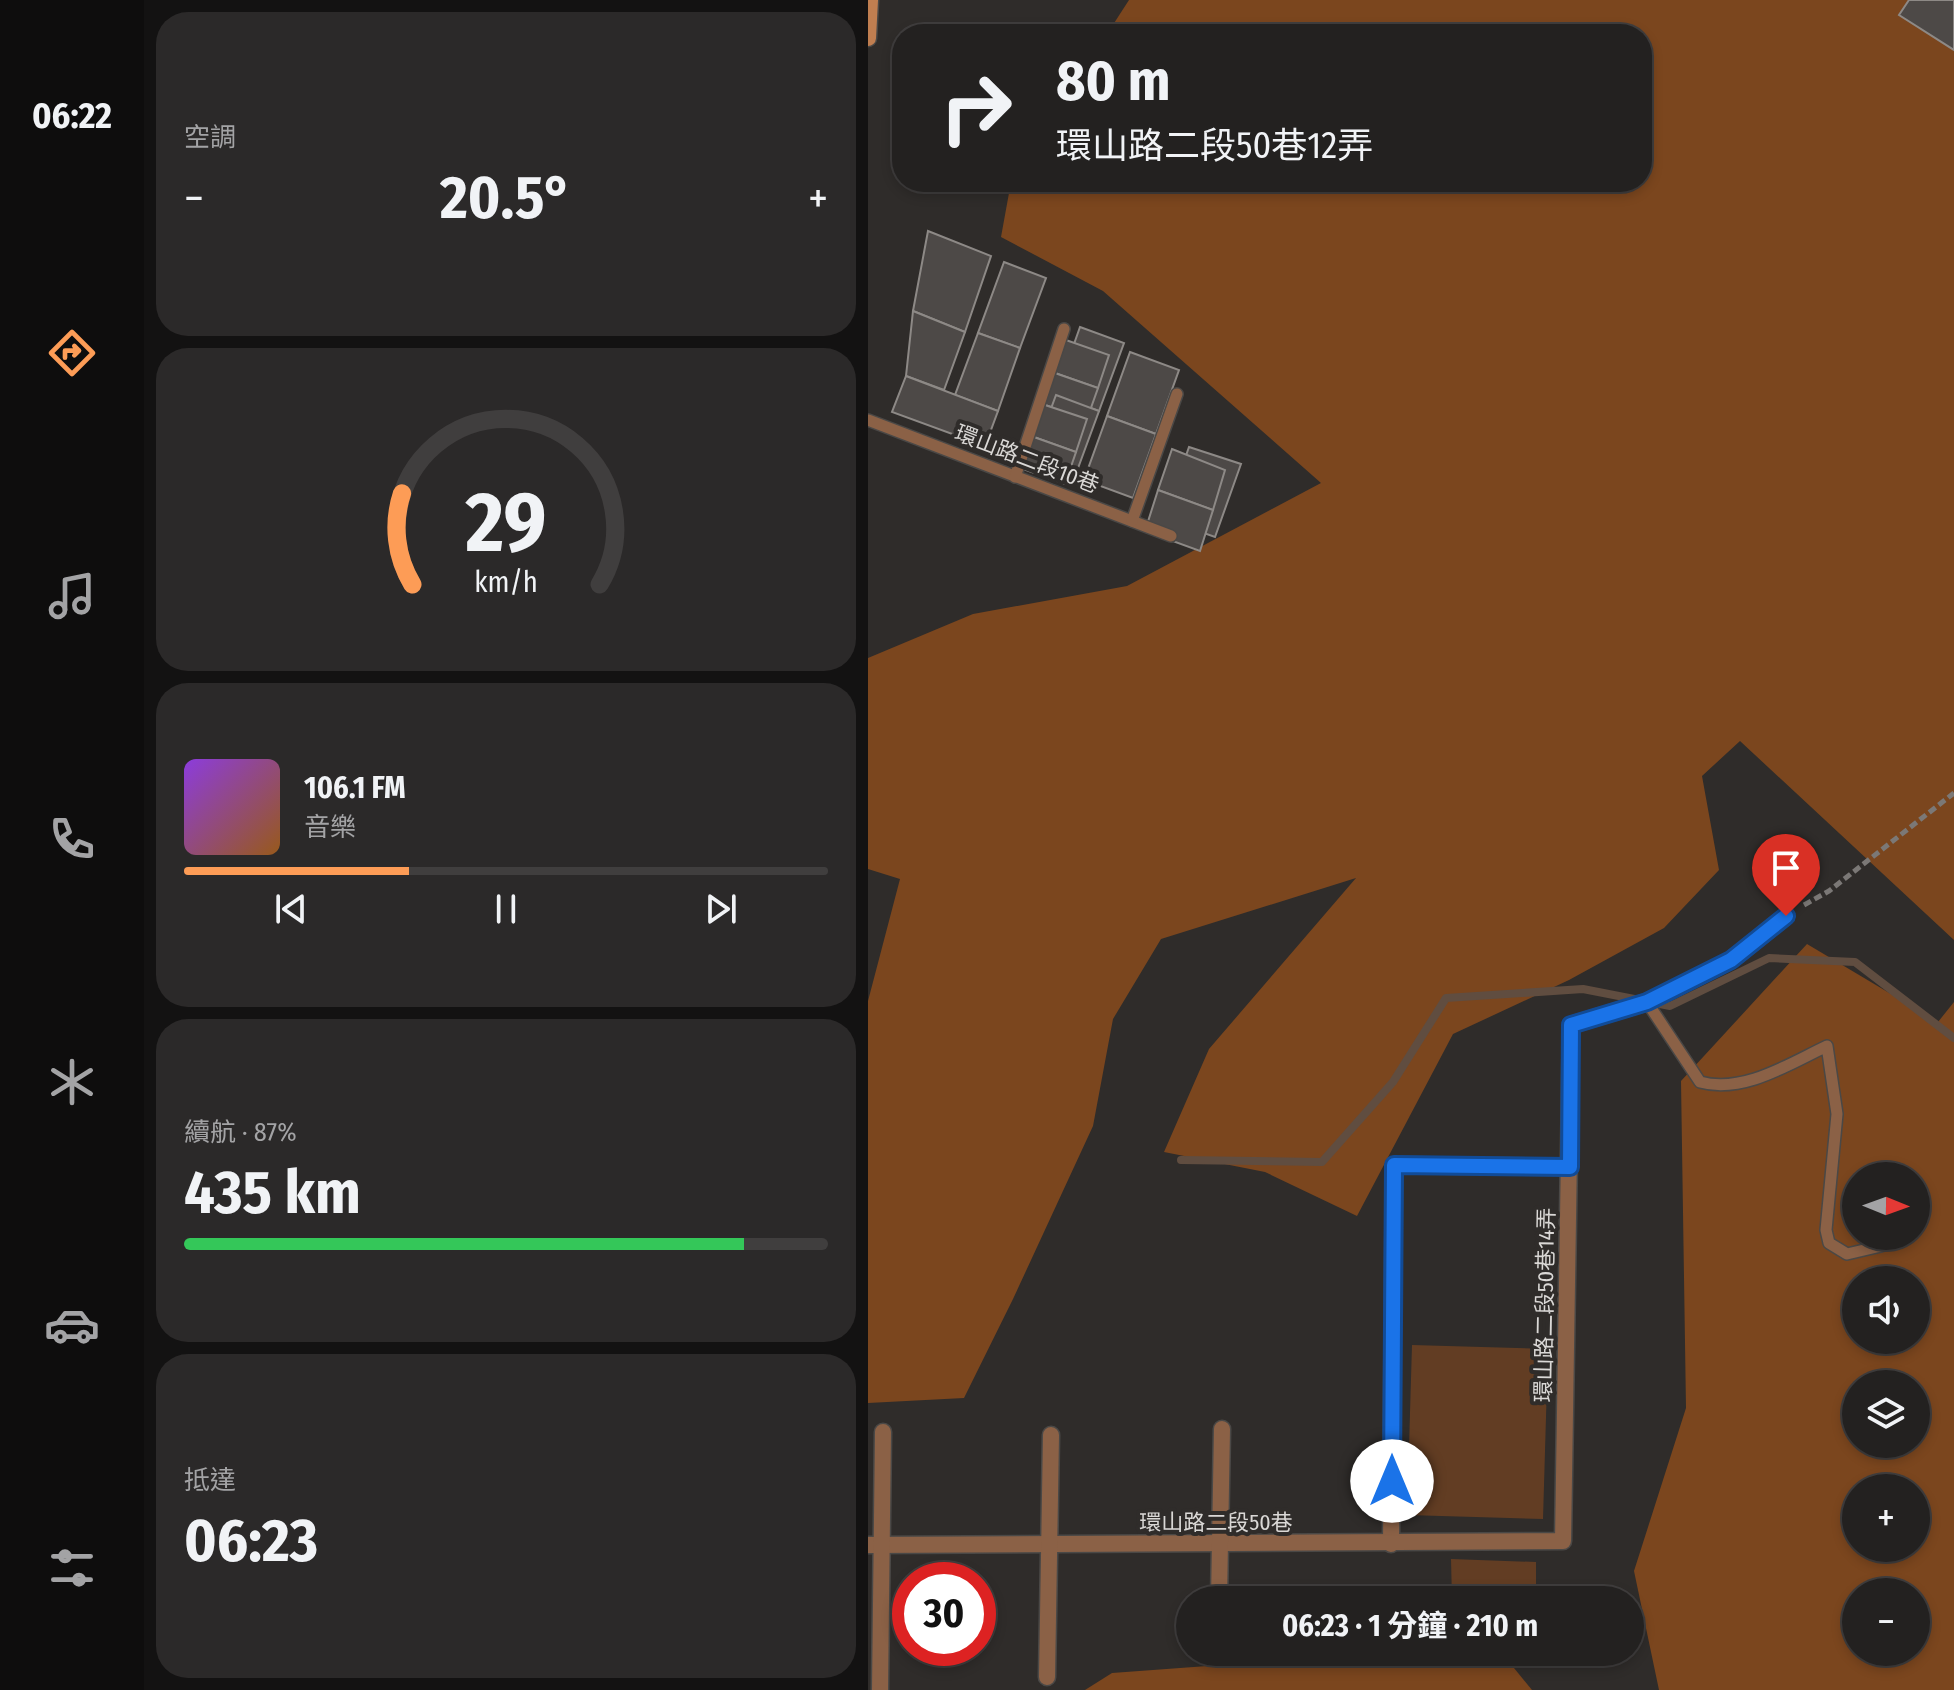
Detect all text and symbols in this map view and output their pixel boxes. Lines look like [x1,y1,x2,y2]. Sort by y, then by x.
text: 80 m [1056,48,1171,115]
icon: right [924,56,1028,160]
text: 06:22 [32,94,112,138]
text: 空調 [184,122,236,153]
text: 環山路二段50巷12弄 [1056,124,1373,168]
text: 20.5° [440,162,572,234]
text: − [184,172,204,225]
text: + [808,172,828,225]
icon: directions [44,325,100,381]
street label: 環山路二段10巷 [951,419,1103,499]
text: 29 [464,473,547,573]
text: km/h [474,566,538,601]
icon: music [44,568,100,624]
text: 106.1 FM [304,770,406,806]
icon: phone [44,811,100,867]
text: 音樂 [304,812,356,843]
pin [1752,834,1820,916]
icon: arrive [1764,846,1808,890]
icon: previous [269,887,313,931]
icon: pause [484,887,528,931]
icon: next [699,887,743,931]
icon: climate [44,1054,100,1110]
text: 續航 · 87% [184,1117,297,1148]
text: 435 km [184,1157,361,1229]
north arrow [1842,1162,1930,1250]
map controls [1842,1162,1930,1666]
street label: 環山路二段50巷14弄 [1530,1207,1560,1403]
button: sound [1842,1266,1930,1354]
icon: car [44,1297,100,1353]
button: layers [1842,1370,1930,1458]
position arrow [1350,1439,1434,1523]
text: 抵達 [184,1465,236,1496]
button: + [1842,1474,1930,1562]
text: 06:23 [184,1505,318,1577]
street label: 環山路二段50巷 [1139,1509,1293,1536]
icon: filters [44,1540,100,1596]
speed limit sign: 30 [892,1562,996,1666]
button: − [1842,1578,1930,1666]
text: 06:23 · 1 分鐘 · 210 m [1282,1608,1538,1644]

